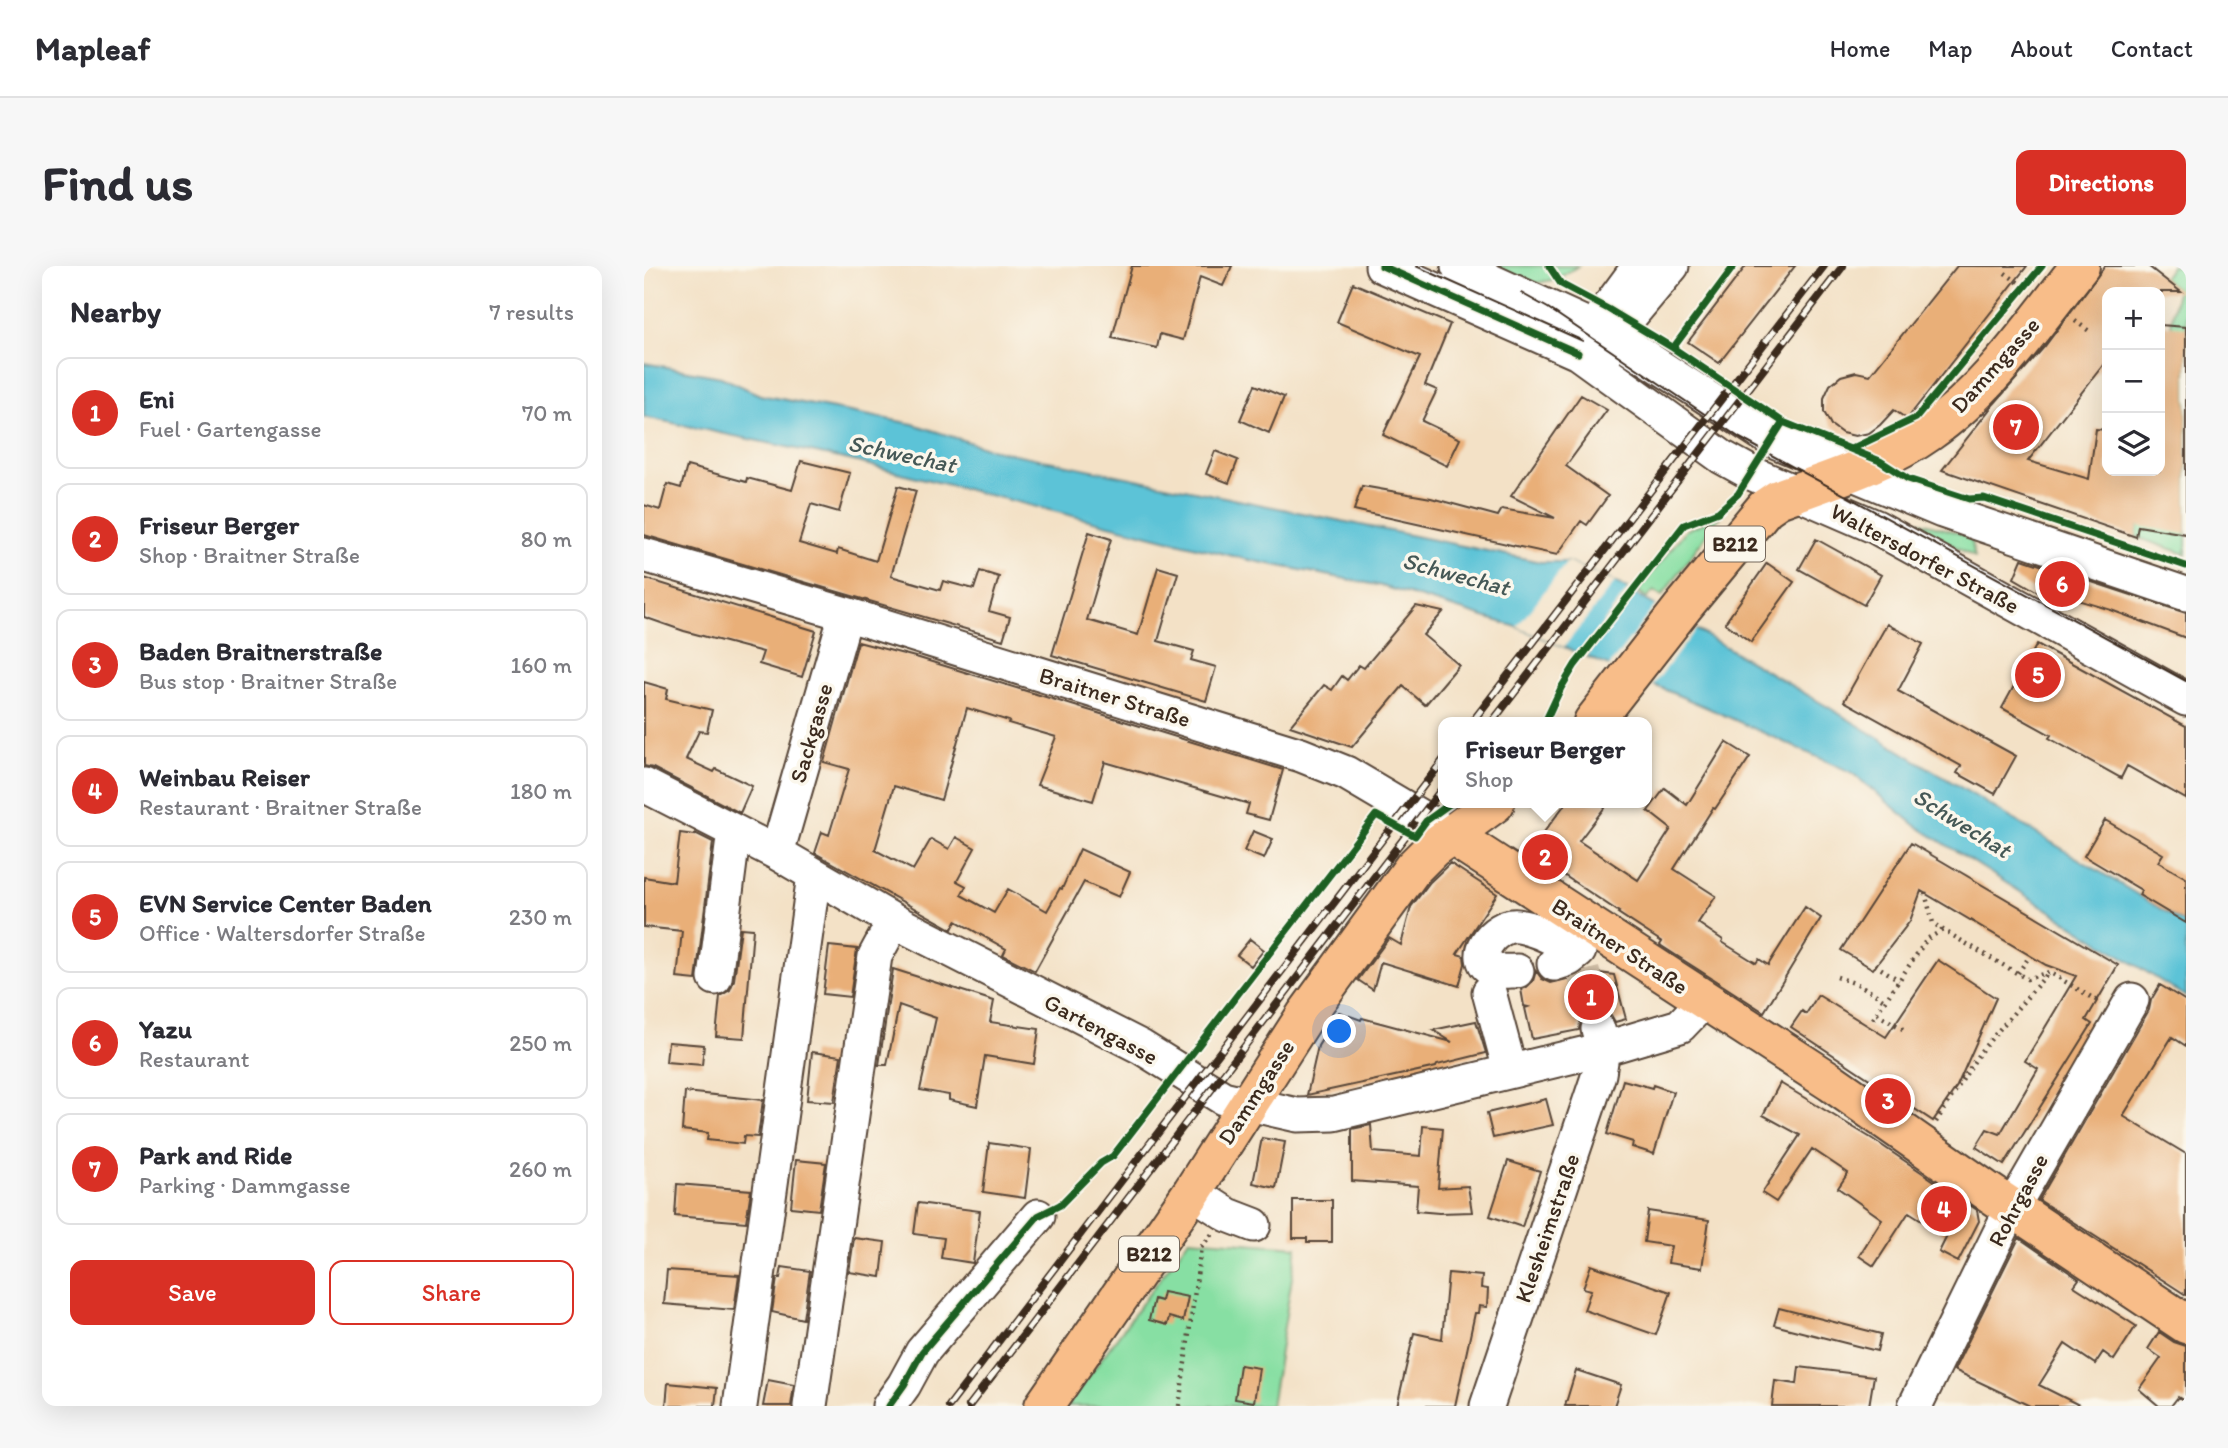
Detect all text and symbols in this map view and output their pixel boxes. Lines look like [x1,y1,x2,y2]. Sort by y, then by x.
text: Mapleaf [35,29,150,68]
text: Home [1830,34,1890,63]
text: Map [1928,34,1972,63]
text: About [2010,34,2073,63]
text: Contact [2111,34,2193,63]
button: Directions [2016,150,2186,215]
text: Find us [42,153,193,212]
map controls [2102,287,2165,476]
button: + [2102,287,2165,350]
text: Nearby [70,293,161,330]
text: 7 results [489,298,574,326]
street label: Dammgasse [1945,311,2045,419]
button: − [2102,350,2165,413]
text: Eni [139,383,175,415]
text: 1 [90,399,100,427]
text: 70 m [522,399,572,427]
pin: 7 [1993,401,2039,453]
button: layers [2102,413,2165,476]
text: Fuel · Gartengasse [139,415,321,443]
water label: Schwechat [846,428,960,479]
street label: Waltersdorfer Straße [1826,496,2024,620]
text: Friseur Berger [139,509,299,541]
text: 2 [89,525,101,553]
text: 80 m [521,525,572,553]
road number: B212 [1705,526,1765,562]
text: Shop · Braitner Straße [139,541,360,569]
water label: Schwechat [1400,545,1515,602]
pin: 6 [2039,558,2085,610]
text: Baden Braitnerstraße [139,635,382,667]
pin: 5 [2015,649,2061,701]
text: 3 [89,651,101,679]
text: 160 m [510,651,572,679]
street label: Braitner Straße [1036,661,1194,733]
text: Bus stop · Braitner Straße [139,667,397,695]
street label: Sackgasse [783,680,839,786]
popup [1438,717,1652,808]
text: Friseur Berger [1465,733,1625,765]
text: Weinbau Reiser [139,761,310,793]
text: Shop [1465,765,1513,793]
text: 4 [88,777,102,805]
text: 180 m [510,777,572,805]
water label: Schwechat [1908,781,2018,865]
text: Restaurant · Braitner Straße [139,793,422,821]
pin: 2 [1522,831,1568,883]
text: EVN Service Center Baden [139,887,432,919]
street label: Braitner Straße [1547,892,1693,1000]
text: 5 [89,903,101,931]
text: 230 m [509,903,572,931]
text: Office · Waltersdorfer Straße [139,919,425,947]
pin: 1 [1568,971,1614,1023]
street label: Gartengasse [1039,987,1163,1071]
text: Yazu [139,1013,192,1045]
your location [1322,1014,1356,1048]
text: 6 [89,1029,101,1057]
text: 250 m [509,1029,572,1057]
street label: Dammgasse [1212,1034,1300,1150]
text: Restaurant [139,1045,249,1073]
pin: 3 [1865,1075,1911,1127]
text: Park and Ride [139,1139,292,1171]
street label: Rohrgasse [1982,1149,2054,1251]
street label: Klesheimstraße [1508,1150,1586,1306]
text: 7 [89,1155,101,1183]
text: 260 m [509,1155,572,1183]
text: Parking · Dammgasse [139,1171,351,1199]
pin: 4 [1921,1183,1967,1235]
road number: B212 [1119,1236,1179,1272]
button: Save [70,1260,315,1325]
button: Share [329,1260,574,1325]

